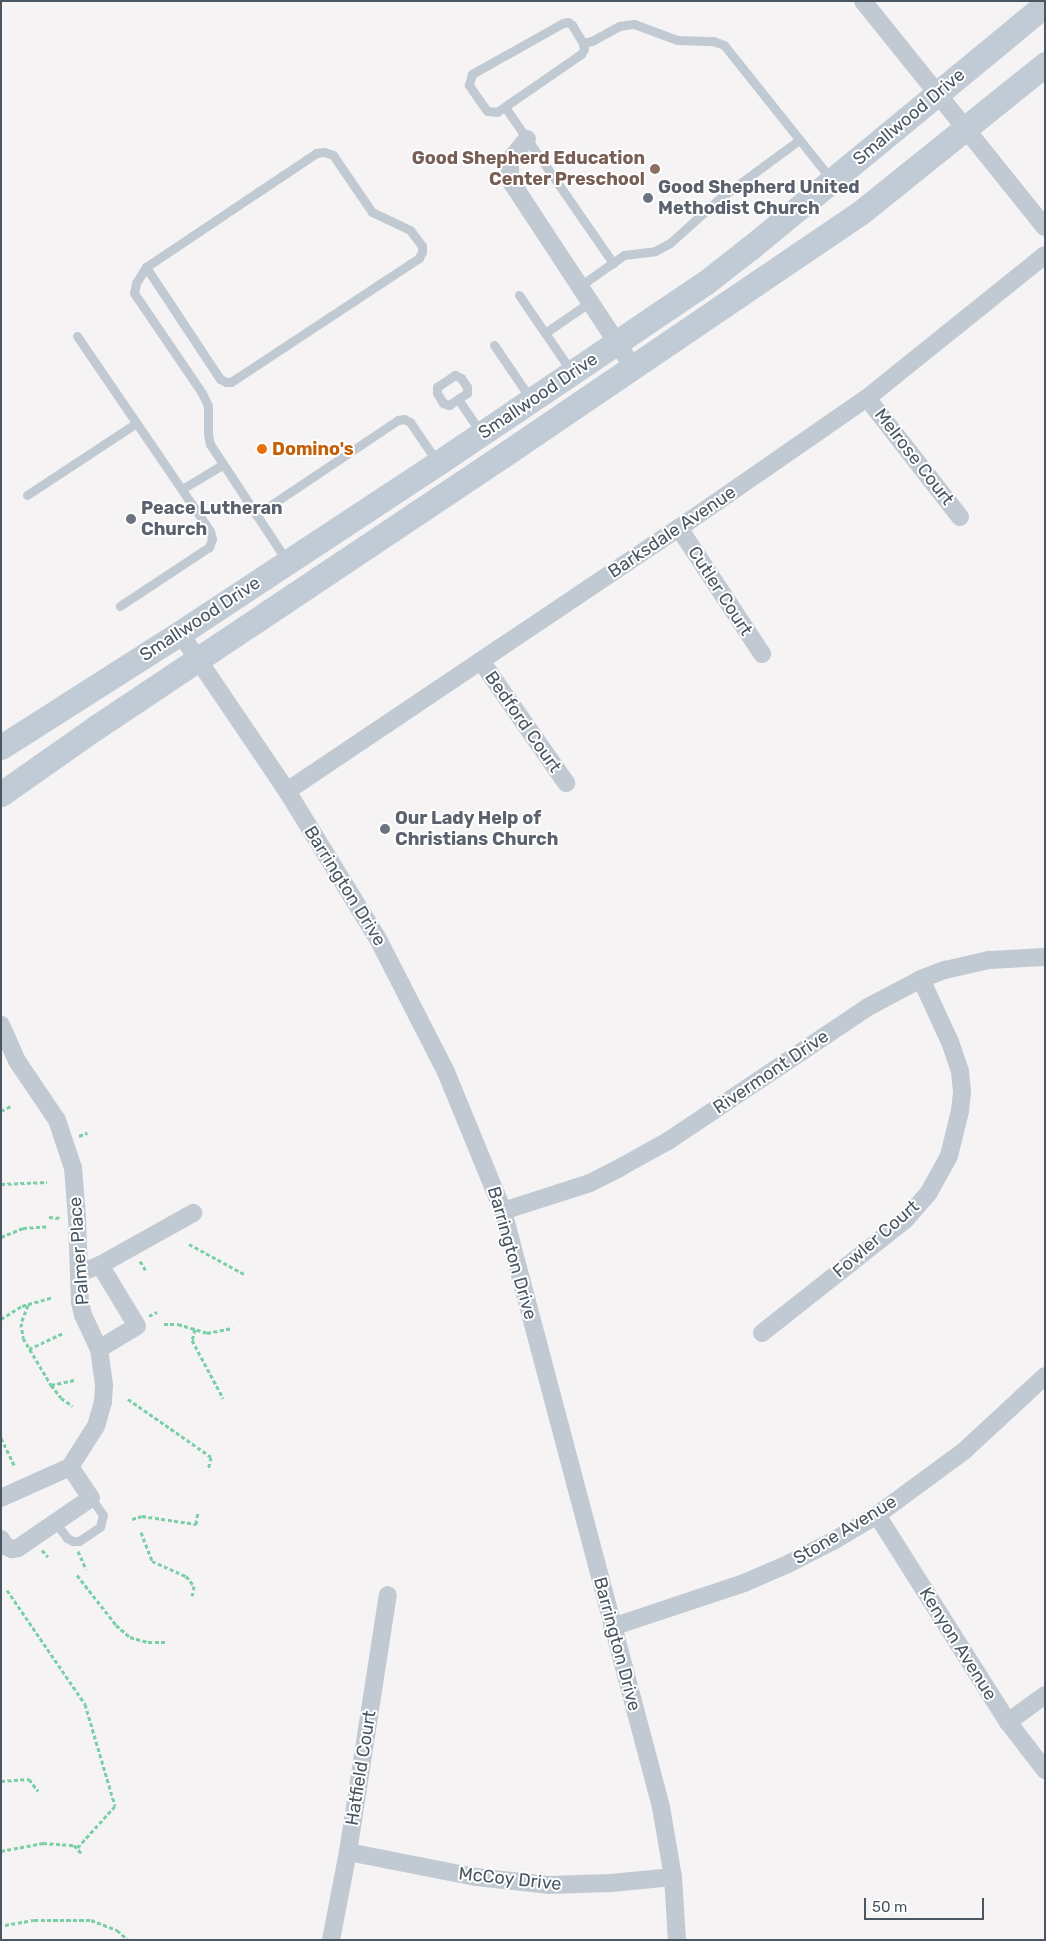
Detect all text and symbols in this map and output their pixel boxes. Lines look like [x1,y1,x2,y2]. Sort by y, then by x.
street label: Smallwood Drive [849,64,969,170]
place label: Good Shepherd Education Center Preschool [412,148,645,190]
marker: Good Shepherd Education Center Preschool [649,163,661,175]
place label: Good Shepherd United Methodist Church [658,177,860,220]
marker: Good Shepherd United Methodist Church [642,192,654,204]
street label: Smallwood Drive [474,348,602,444]
street label: Melrose Court [870,404,958,510]
place label: Domino's [272,438,354,460]
marker: Domino's [256,443,268,455]
street label: Barksdale Avenue [604,481,740,583]
place label: Peace Lutheran Church [141,498,283,540]
marker: Peace Lutheran Church [125,513,137,525]
street label: Cutler Court [683,542,757,640]
street label: Smallwood Drive [136,572,264,666]
street label: Bedford Court [480,667,566,777]
place label: Our Lady Help of Christians Church [395,808,558,851]
street label: Barrington Drive [299,822,391,950]
marker: Our Lady Help of Christians Church [379,823,391,835]
street label: Rivermont Drive [709,1025,833,1119]
street label: Barrington Drive [483,1184,541,1322]
street label: Palmer Place [64,1196,94,1306]
street label: Fowler Court [828,1196,924,1282]
street label: Stone Avenue [789,1491,901,1569]
street label: Barrington Drive [589,1575,645,1713]
street label: Kenyon Avenue [915,1583,1001,1705]
street label: Hatfield Court [341,1709,381,1827]
street label: McCoy Drive [457,1863,563,1895]
scale bar [866,1888,986,1920]
text: 50 m [872,1898,907,1916]

